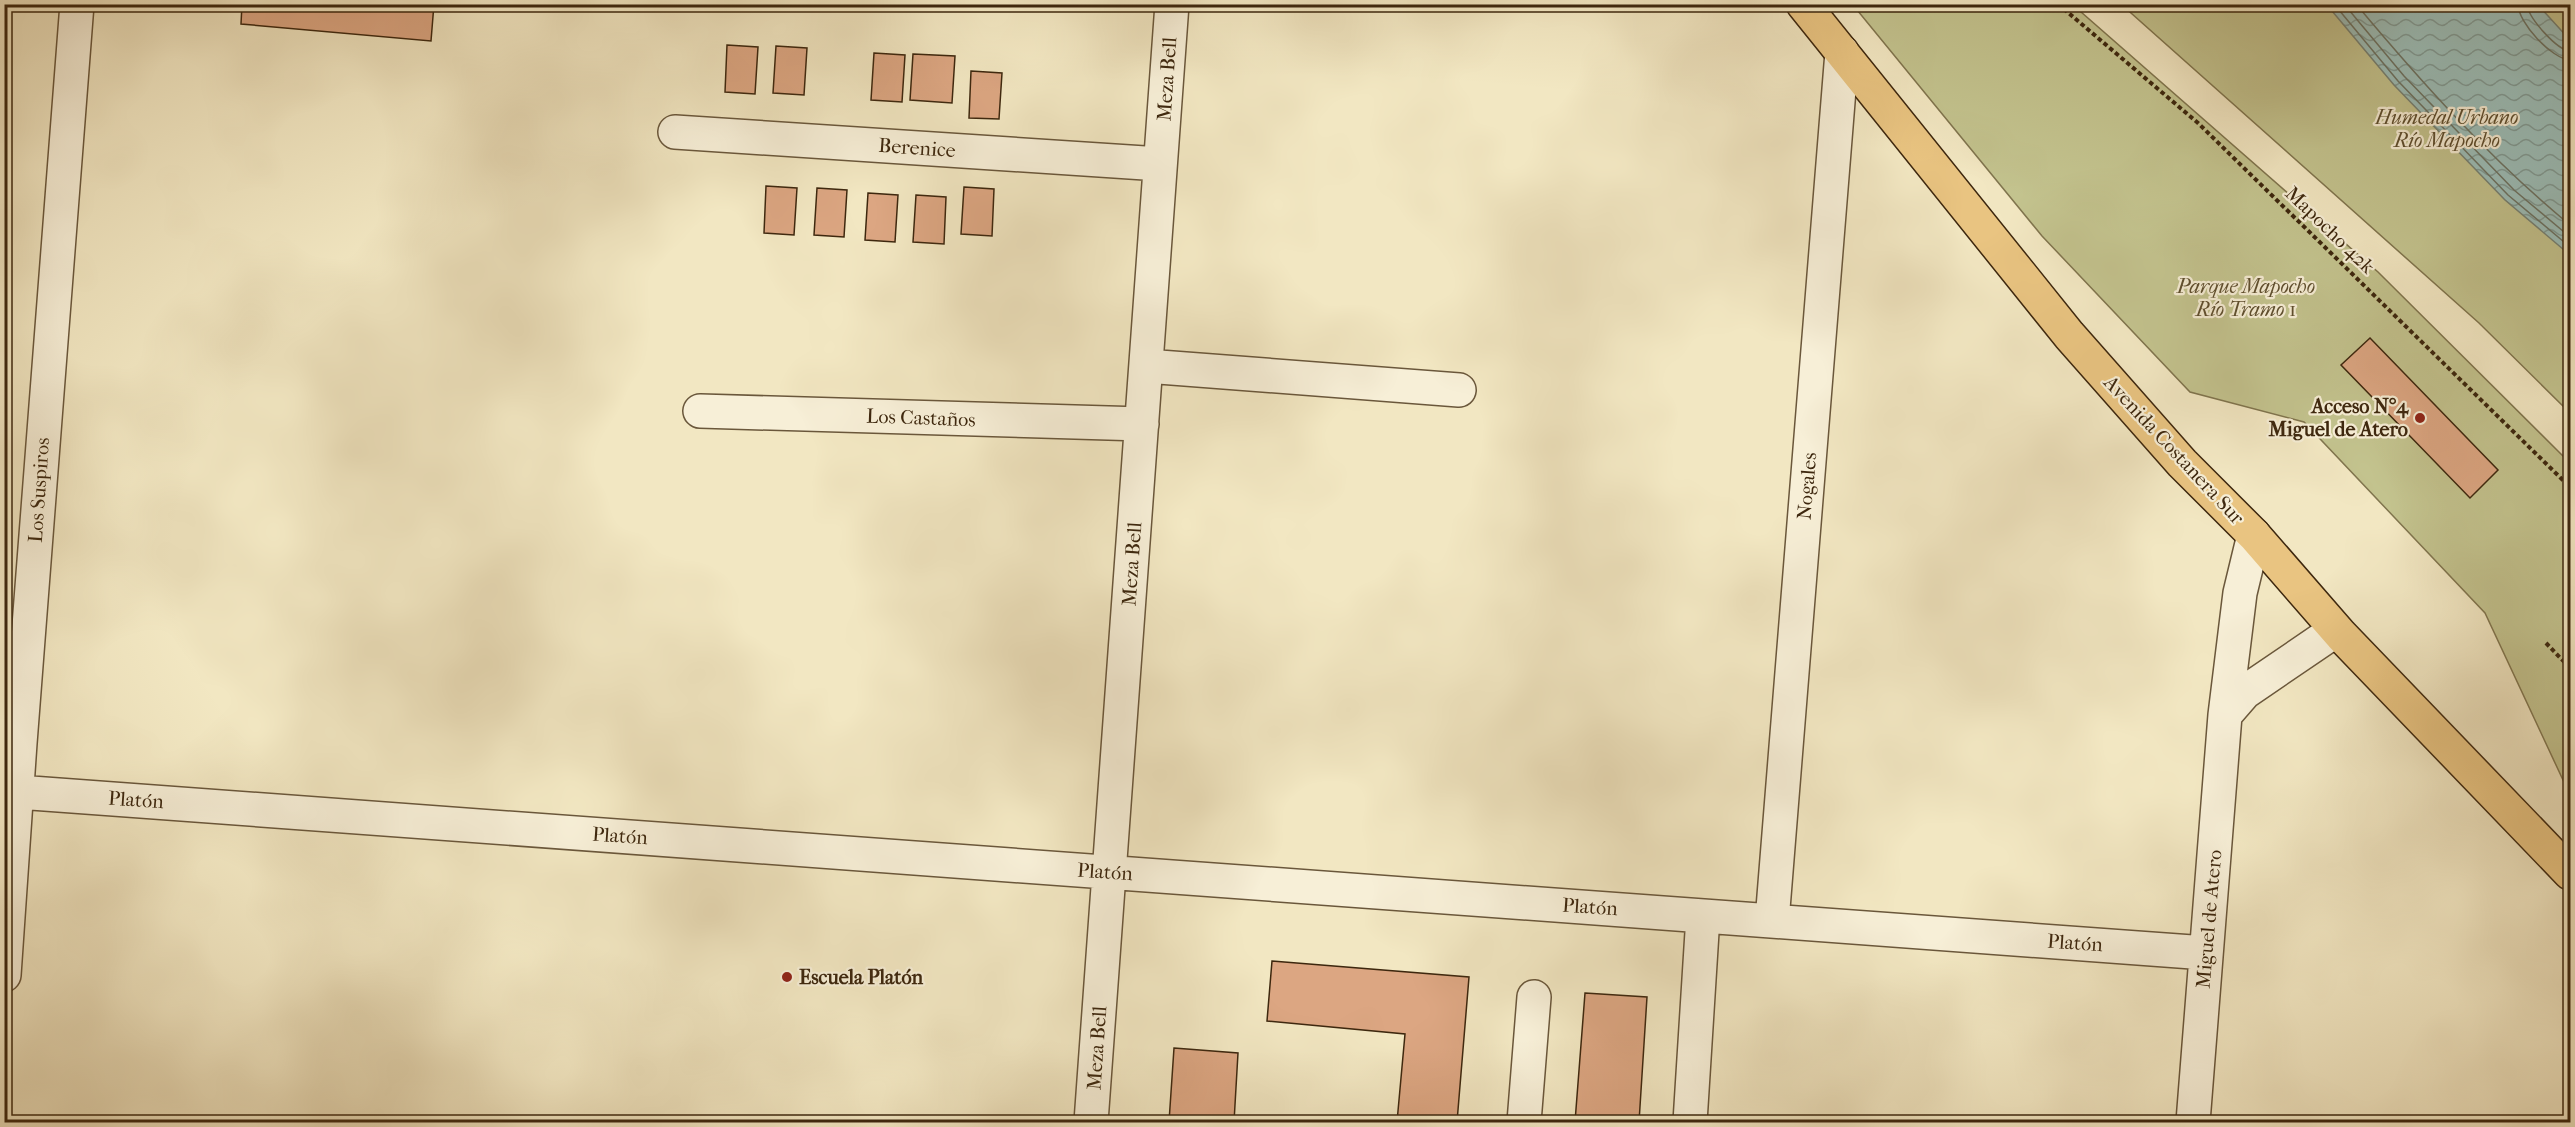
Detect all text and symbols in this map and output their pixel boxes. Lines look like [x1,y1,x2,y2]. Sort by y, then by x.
street label: Meza Bell [1153,36,1181,122]
park label: Humedal Urbano Río Mapocho [2375,106,2518,152]
street label: Berenice [878,134,956,162]
street label: Mapocho 42k [2281,182,2380,279]
park label: Parque Mapocho Río Tramo 1 [2176,275,2315,321]
street label: Avenida Costanera Sur [2098,370,2249,529]
place label: Acceso N°4 Miguel de Atero [2268,395,2409,441]
street label: Los Castaños [866,405,976,431]
marker: Acceso N°4 Miguel de Atero [2413,411,2427,425]
street label: Los Suspiros [24,437,54,543]
street label: Nogales [1793,451,1821,521]
street label: Meza Bell [1118,521,1146,607]
street label: Platón [107,787,165,813]
street label: Platón [591,823,649,849]
street label: Miguel de Atero [2191,849,2227,989]
street label: Platón [1076,859,1134,885]
street label: Platón [1561,894,1619,920]
street label: Platón [2046,930,2104,956]
place label: Escuela Platón [799,966,924,989]
marker: Escuela Platón [780,970,794,984]
street label: Meza Bell [1083,1005,1111,1091]

